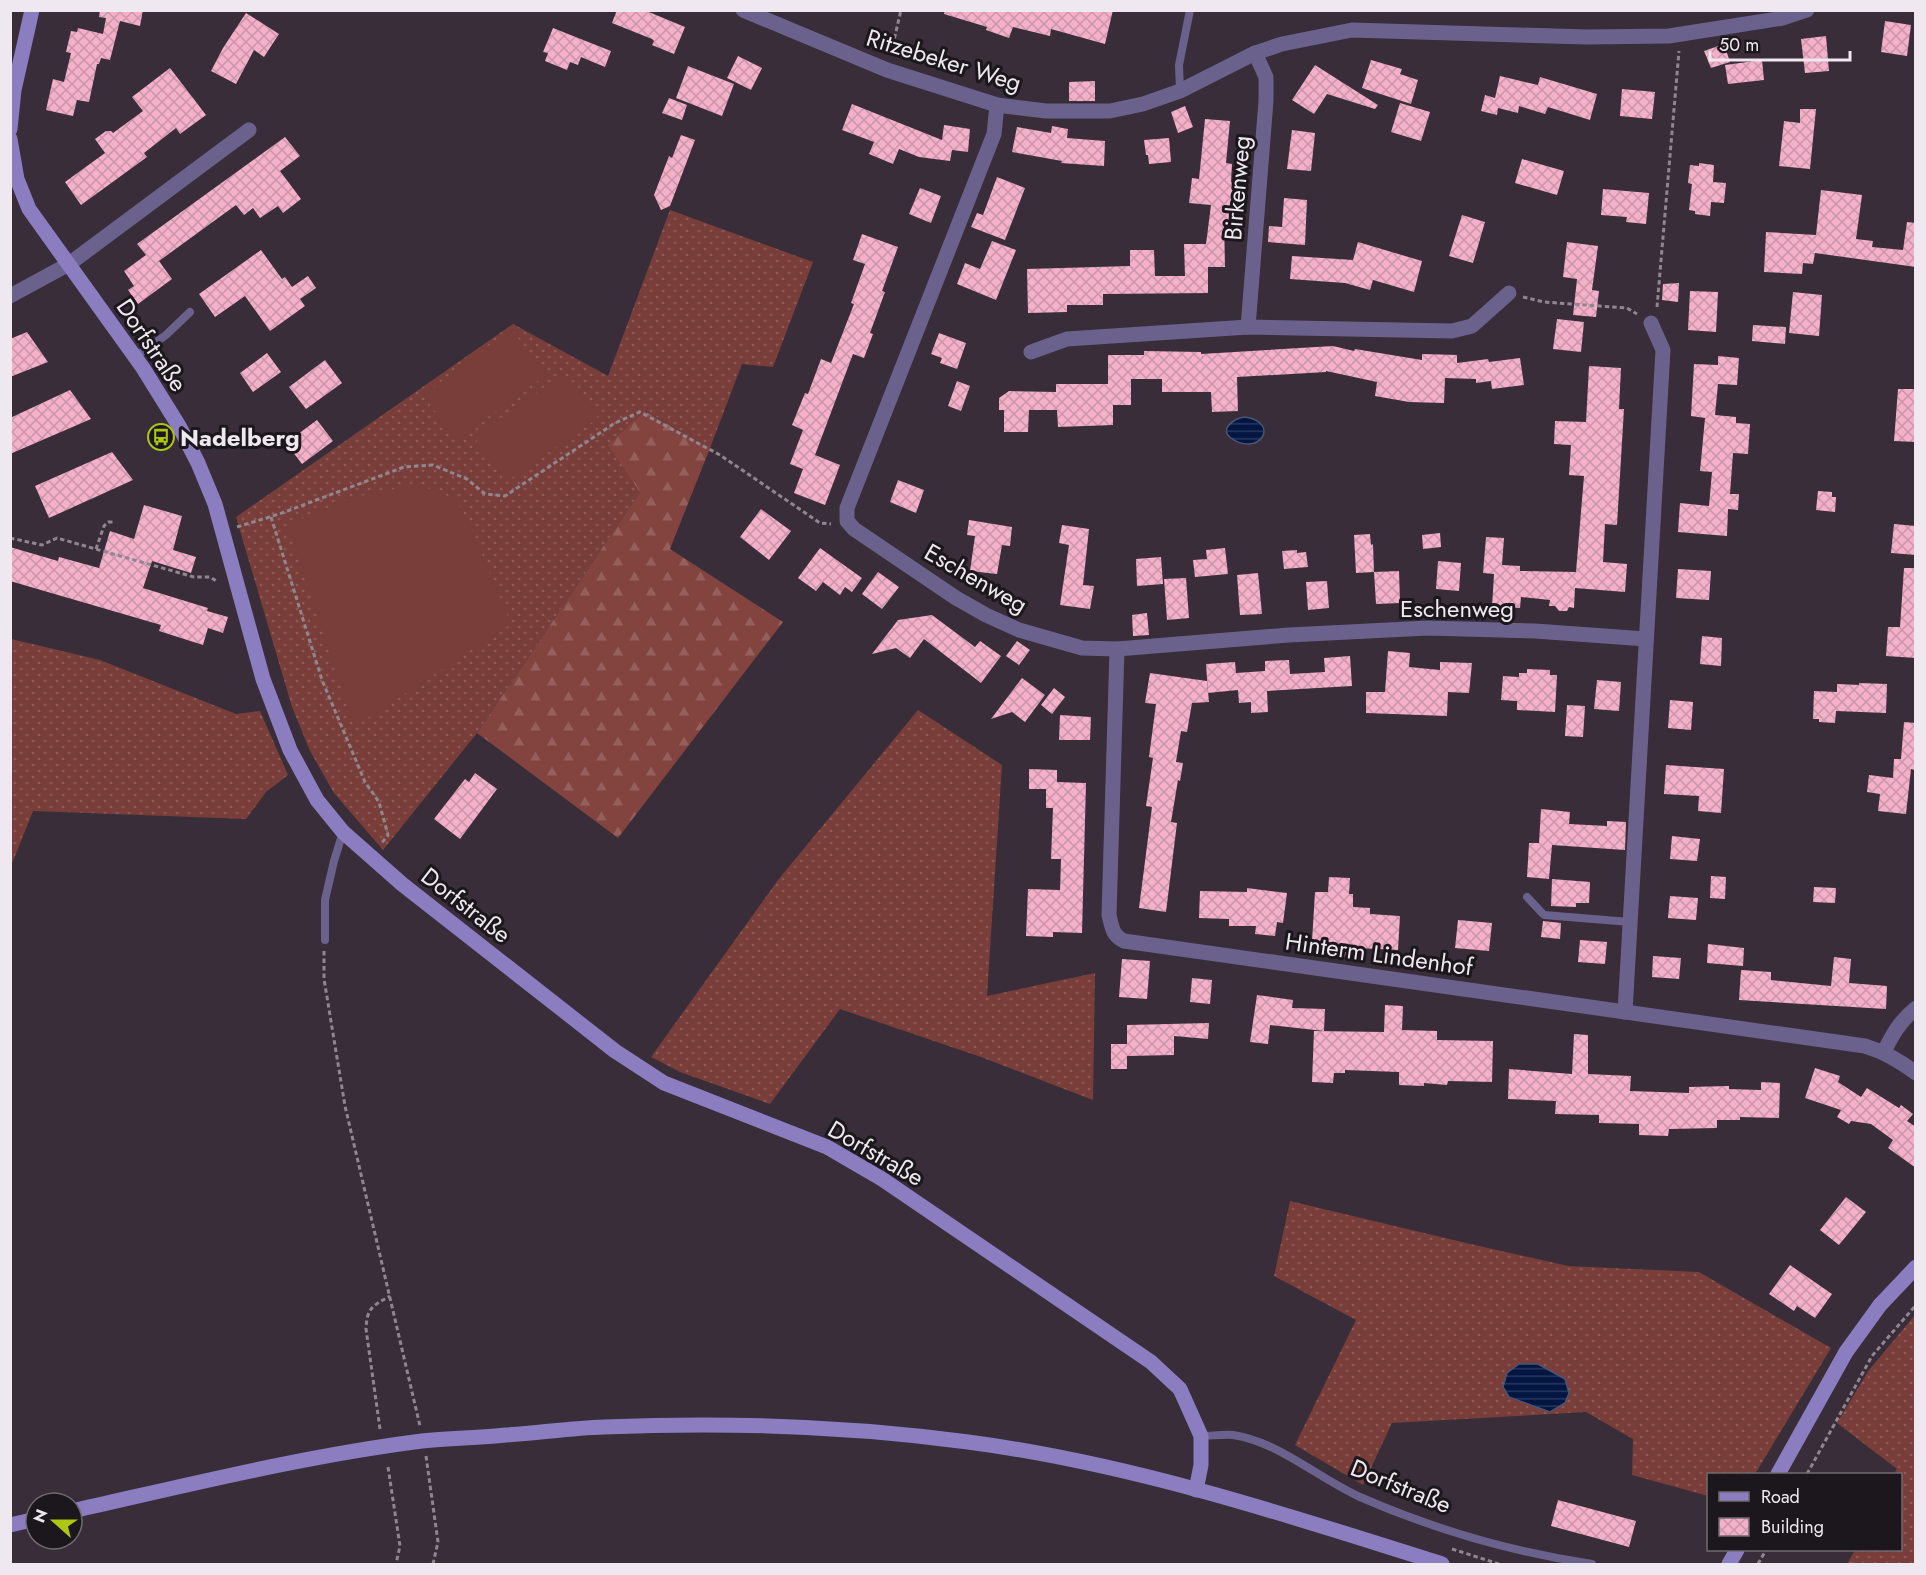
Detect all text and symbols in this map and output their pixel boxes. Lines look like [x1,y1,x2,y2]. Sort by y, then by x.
street label: Ritzebeker Weg [862,20,1026,100]
scale bar [1710,24,1850,62]
text: 50 m [1719,32,1759,58]
street label: Birkenweg [1215,134,1259,242]
street label: Dorfstraße [108,291,196,399]
place label: Nadelberg [180,420,300,455]
bus stop icon: Nadelberg [146,422,176,452]
street label: Eschenweg [918,534,1034,622]
street label: Eschenweg [1400,591,1514,626]
street label: Dorfstraße [414,859,518,951]
street label: Hinterm Lindenhof [1283,924,1476,985]
street label: Dorfstraße [821,1111,931,1195]
street label: Dorfstraße [1345,1450,1457,1522]
legend [1707,1473,1902,1551]
text: Road [1761,1484,1800,1510]
north arrow [24,1491,84,1551]
text: N [27,1506,53,1526]
text: Building [1761,1514,1824,1540]

